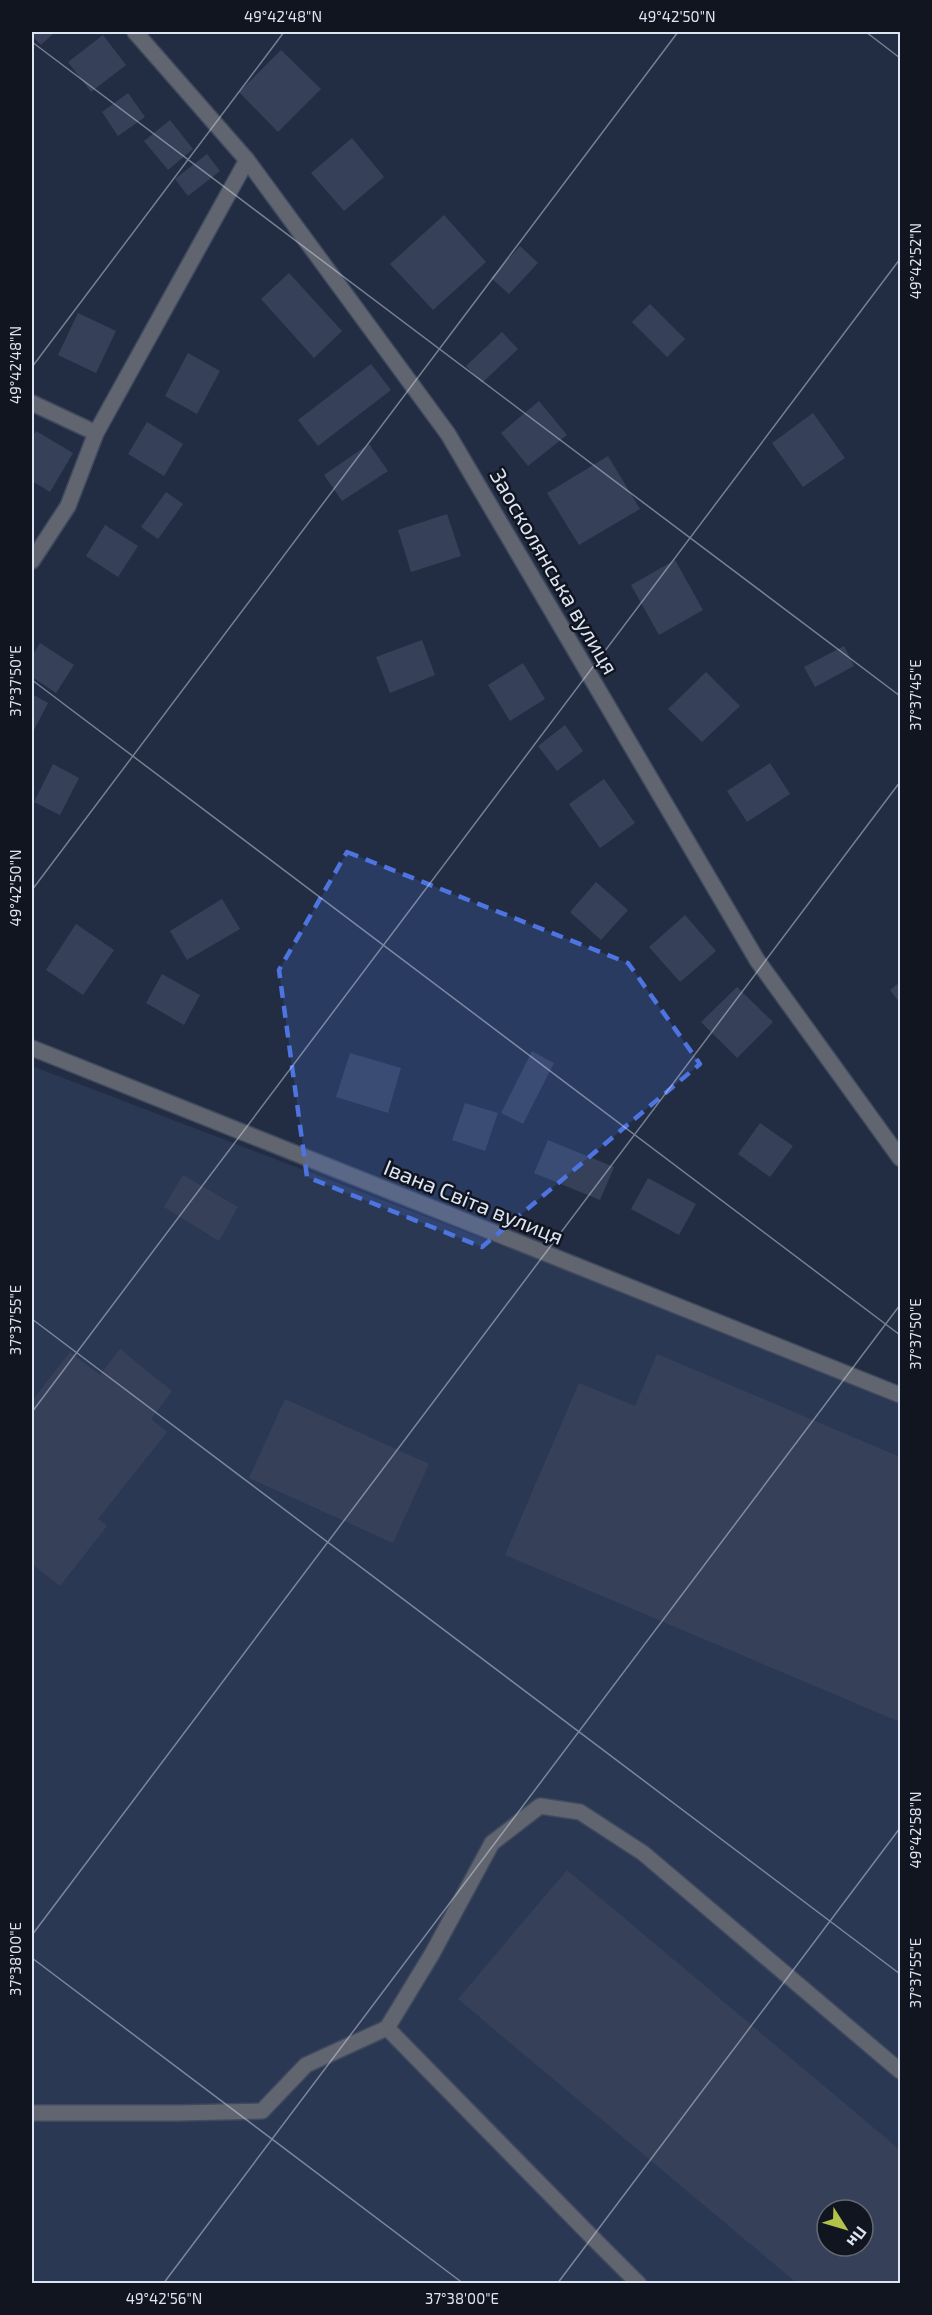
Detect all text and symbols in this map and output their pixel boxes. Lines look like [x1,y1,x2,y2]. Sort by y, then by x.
text: 49°42'48"N [244,7,322,25]
text: 49°42'50"N [639,7,716,25]
text: 49°42'52"N [906,223,924,299]
text: 49°42'48"N [6,326,24,404]
street label: Заосколянська вулиця [485,464,625,679]
text: 37°37'50"E [6,645,24,717]
text: 37°37'45"E [906,659,924,731]
text: 49°42'50"N [6,850,24,927]
street label: Івана Світа вулиця [380,1153,568,1250]
text: 37°37'55"E [6,1285,24,1355]
text: 37°37'50"E [906,1298,924,1370]
text: 49°42'58"N [906,1791,924,1869]
text: 37°38'00"E [6,1922,24,1996]
text: 37°37'55"E [906,1938,924,2008]
north arrow [815,2198,875,2258]
text: Пн [844,2223,871,2251]
text: 49°42'56"N [126,2289,202,2307]
text: 37°38'00"E [425,2289,499,2307]

